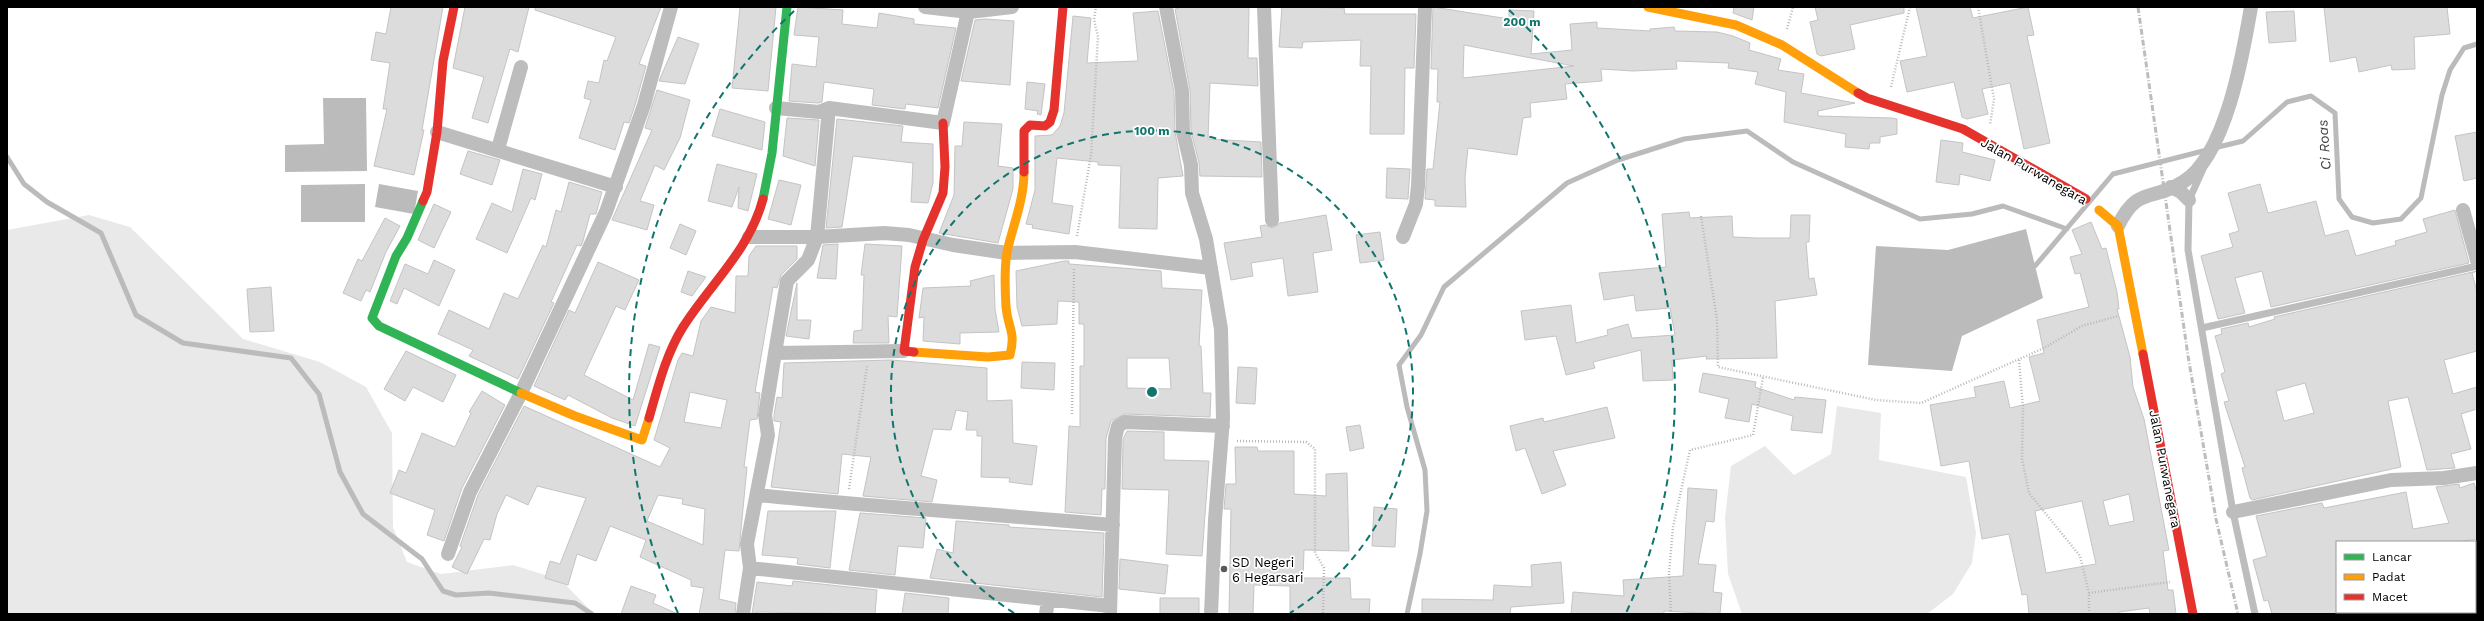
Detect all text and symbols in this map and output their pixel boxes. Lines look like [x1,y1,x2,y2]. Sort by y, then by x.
text: 200 m [1503,15,1541,29]
water label: Ci Roas [2314,119,2334,171]
text: 100 m [1134,124,1170,138]
street label: Jalan Purwanegara [1978,135,2090,208]
centre of rings [1145,385,1159,399]
street label: Jalan Purwanegara [2146,409,2184,530]
legend [2336,541,2476,613]
text: Lancar [2372,550,2412,564]
place label: SD Negeri 6 Hegarsari [1232,555,1304,585]
marker: SD Negeri 6 Hegarsari [1219,564,1229,574]
text: Padat [2372,570,2405,584]
text: Macet [2372,590,2407,604]

